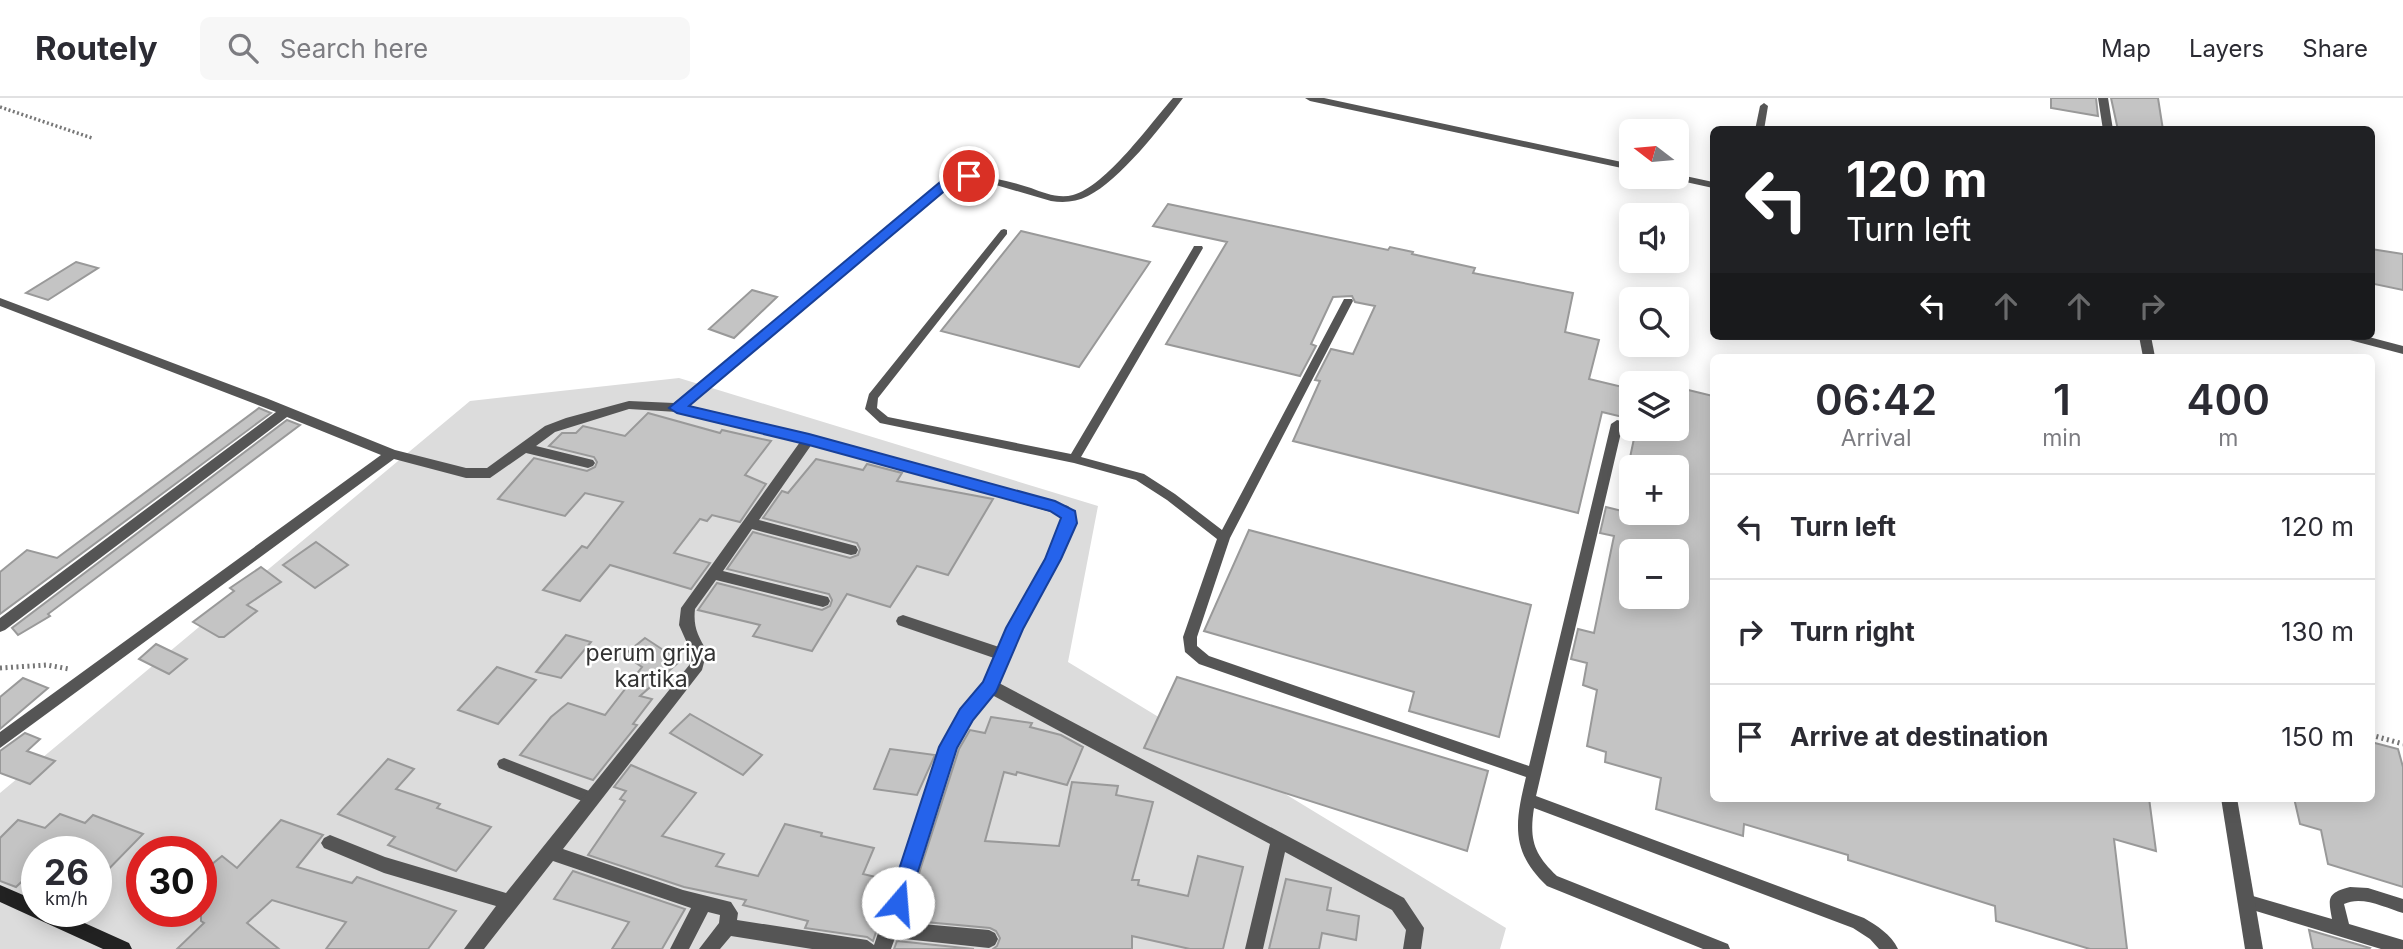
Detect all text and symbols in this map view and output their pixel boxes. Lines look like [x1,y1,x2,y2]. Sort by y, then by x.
search box [200,17,690,80]
text: Routely [35,28,158,68]
icon: search [224,29,262,67]
text: Search here [280,33,428,64]
text: Map [2101,34,2151,63]
text: Layers [2189,34,2264,63]
text: Share [2302,34,2368,63]
north arrow [1619,119,1689,189]
map controls [1619,119,1689,609]
pin [939,146,999,206]
text: 120 m [1846,150,1987,209]
icon: left [1731,154,1822,245]
icon: arrive [950,157,988,195]
button: sound [1619,203,1689,273]
text: Turn left [1846,210,1971,249]
button: search [1619,287,1689,357]
icon: left [1914,287,1952,325]
icon: ahead [1987,287,2025,325]
icon: ahead [2060,287,2098,325]
icon: right [2133,287,2171,325]
button: layers [1619,371,1689,441]
text: 06:42 [1815,374,1937,425]
text: 1 [2053,374,2071,425]
text: 400 [2187,374,2270,425]
text: Arrival [1841,424,1911,452]
text: min [2042,424,2082,452]
text: m [2218,424,2238,452]
button: + [1619,455,1689,525]
icon: left [1731,508,1769,546]
text: Turn left [1790,511,1896,542]
text: 120 m [2281,511,2354,542]
button: − [1619,539,1689,609]
icon: right [1731,613,1769,651]
text: Turn right [1790,616,1915,647]
text: 130 m [2281,616,2354,647]
park label: perum griya kartika [586,639,716,693]
icon: arrive [1731,718,1769,756]
text: Arrive at destination [1790,721,2049,752]
text: 150 m [2281,721,2354,752]
speed limit sign: 30 [126,836,217,927]
text: 26 [44,851,89,893]
position arrow [861,866,935,940]
text: km/h [45,888,88,909]

